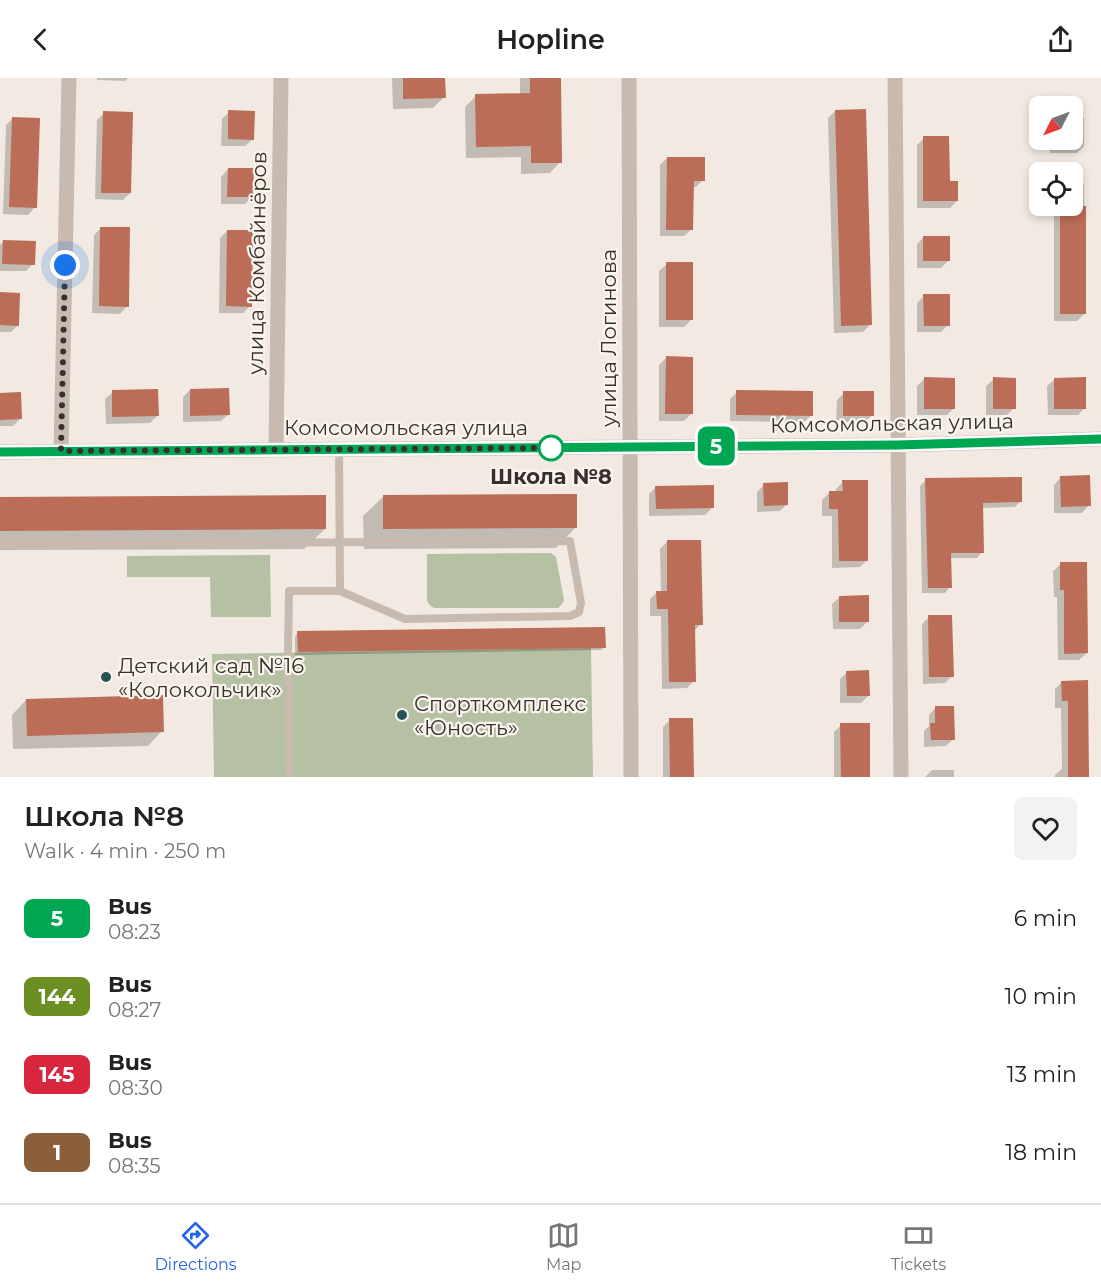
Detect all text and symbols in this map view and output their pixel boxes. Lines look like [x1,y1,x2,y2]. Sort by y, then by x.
icon: back [24,23,57,56]
text: Hopline [496,23,605,56]
icon: share [1044,23,1077,56]
north arrow [1029,96,1083,150]
map controls [1029,96,1083,216]
street label: улица Комбайнёров [243,151,271,376]
button: locate [1029,162,1083,216]
street label: улица Логинова [596,249,621,428]
your location [50,250,80,280]
street label: Комсомольская улица [770,408,1014,438]
street label: Комсомольская улица [284,415,528,440]
line badge: 5 [696,426,736,466]
text: 5 [710,434,722,459]
marker: Школа №8 [538,435,564,461]
place label: Школа №8 [490,464,612,489]
place label: Детский сад №16 «Колокольчик» [118,653,304,702]
marker: Детский сад №16 «Колокольчик» [99,670,113,684]
place label: Спорткомплекс «Юность» [414,691,586,740]
marker: Спорткомплекс «Юность» [395,708,409,722]
button: heart [1014,797,1077,860]
text: Школа №8 [24,799,184,833]
text: Walk · 4 min · 250 m [24,839,226,863]
text: Bus [108,893,152,920]
text: 6 min [1014,905,1077,932]
text: 5 [51,906,63,931]
text: 08:23 [108,920,161,944]
text: Bus [108,971,152,998]
text: 10 min [1005,983,1077,1010]
text: 144 [38,984,76,1009]
text: 08:27 [108,998,161,1022]
text: Bus [108,1049,152,1076]
text: 13 min [1007,1061,1077,1088]
text: 145 [39,1062,75,1087]
text: 08:30 [108,1076,163,1100]
text: Bus [108,1127,152,1154]
text: 18 min [1005,1139,1077,1166]
text: 1 [53,1140,61,1165]
text: 08:35 [108,1154,161,1178]
tab: Directions [155,1219,237,1274]
tab: Map [546,1219,581,1274]
tab: Tickets [891,1219,946,1274]

